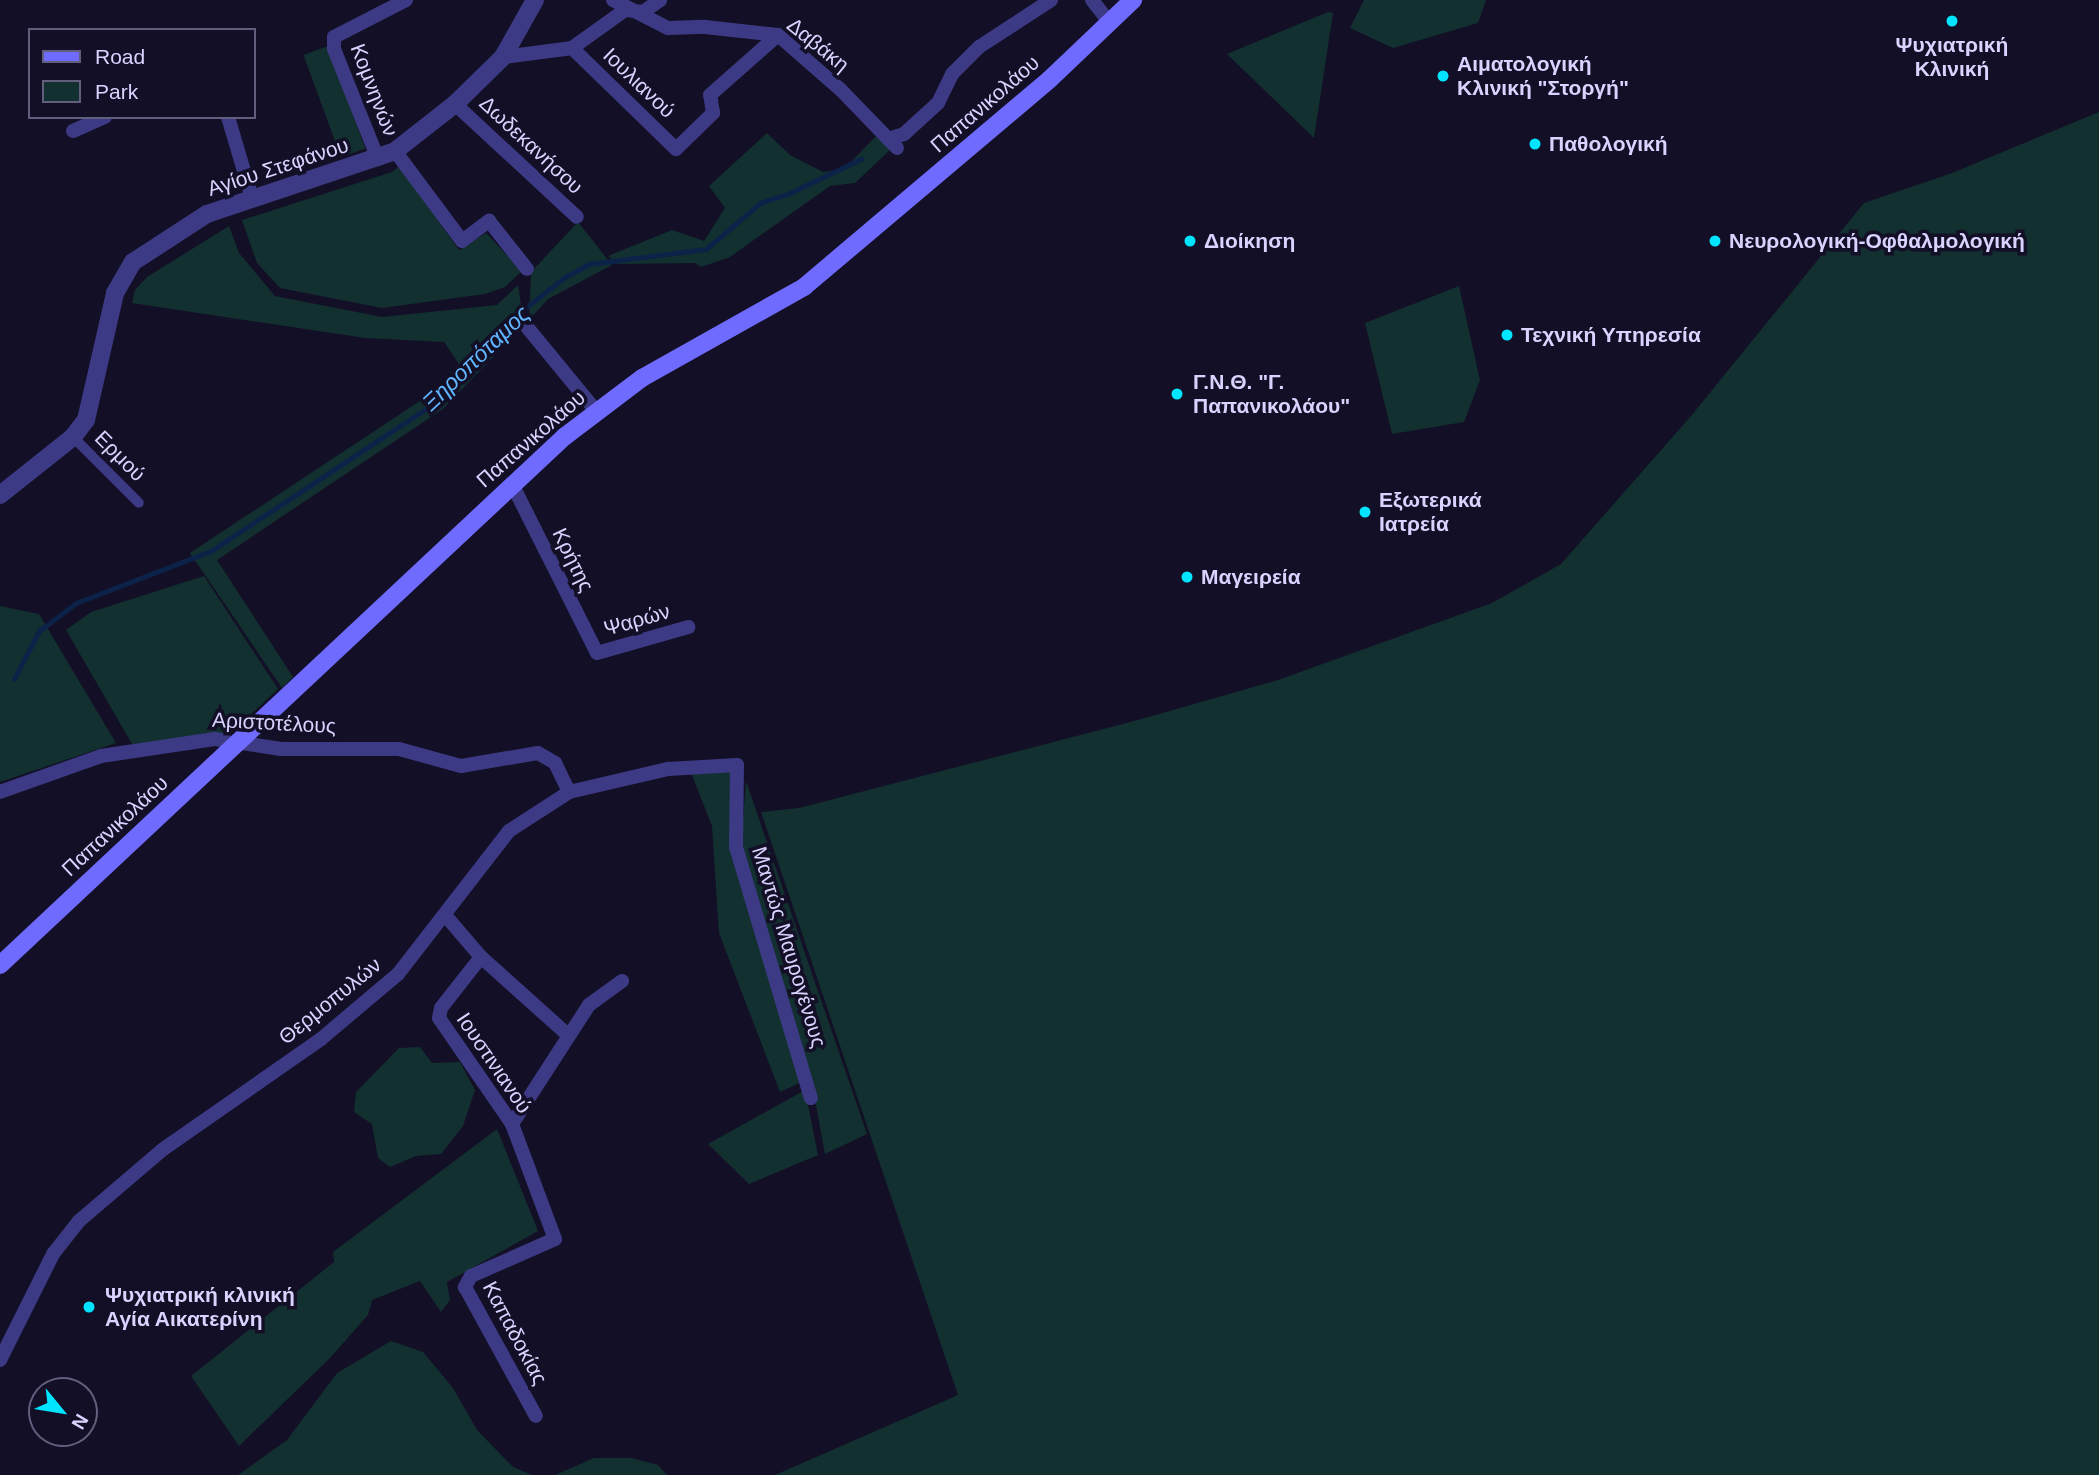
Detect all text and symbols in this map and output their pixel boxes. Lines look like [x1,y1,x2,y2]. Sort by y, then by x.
street label: Δαβάκη [782,12,854,78]
marker: Ψυχιατρική Κλινική [1944,13,1960,29]
legend [28,28,256,119]
place label: Ψυχιατρική Κλινική [1896,32,2008,82]
street label: Κομνηνών [345,40,403,140]
street label: Ιουλιανού [598,43,680,123]
text: Road [95,45,145,68]
street label: Παπανικολάου [925,50,1045,158]
place label: Αιματολογική Κλινική "Στοργή" [1457,51,1629,101]
marker: Αιματολογική Κλινική "Στοργή" [1435,68,1451,84]
text: Park [95,80,138,103]
street label: Δωδεκανήσου [474,91,588,199]
place label: Παθολογική [1549,131,1668,157]
street label: Αγίου Στεφάνου [204,132,352,202]
marker: Παθολογική [1527,136,1543,152]
place label: Διοίκηση [1204,228,1295,254]
place label: Νευρολογική-Οφθαλμολογική [1729,228,2025,254]
marker: Διοίκηση [1182,233,1198,249]
marker: Νευρολογική-Οφθαλμολογική [1707,233,1723,249]
water label: Ξηροπόταμος [416,300,536,416]
place label: Τεχνική Υπηρεσία [1521,322,1701,348]
marker: Τεχνική Υπηρεσία [1499,327,1515,343]
place label: Γ.Ν.Θ. "Γ. Παπανικολάου" [1193,369,1350,419]
marker: Γ.Ν.Θ. "Γ. Παπανικολάου" [1167,384,1187,404]
street label: Παπανικολάου [471,385,591,493]
street label: Ερμού [89,425,151,487]
place label: Εξωτερικά Ιατρεία [1379,487,1482,537]
marker: Εξωτερικά Ιατρεία [1357,504,1373,520]
street label: Κρήτης [547,524,599,596]
place label: Μαγειρεία [1201,564,1301,590]
marker: Μαγειρεία [1179,569,1195,585]
street label: Ψαρών [601,599,673,641]
street label: Αριστοτέλους [211,707,337,739]
street label: Παπανικολάου [57,770,173,882]
street label: Μαντώς Μαυρογένους [746,843,832,1051]
street label: Θερμοπυλών [274,952,386,1050]
street label: Ιουστινιανού [451,1008,537,1118]
street label: Καπαδοκίας [477,1277,553,1389]
place label: Ψυχιατρική κλινική Αγία Αικατερίνη [105,1282,295,1332]
marker: Ψυχιατρική κλινική Αγία Αικατερίνη [79,1297,99,1317]
north arrow [28,1377,98,1447]
text: N [67,1411,92,1433]

